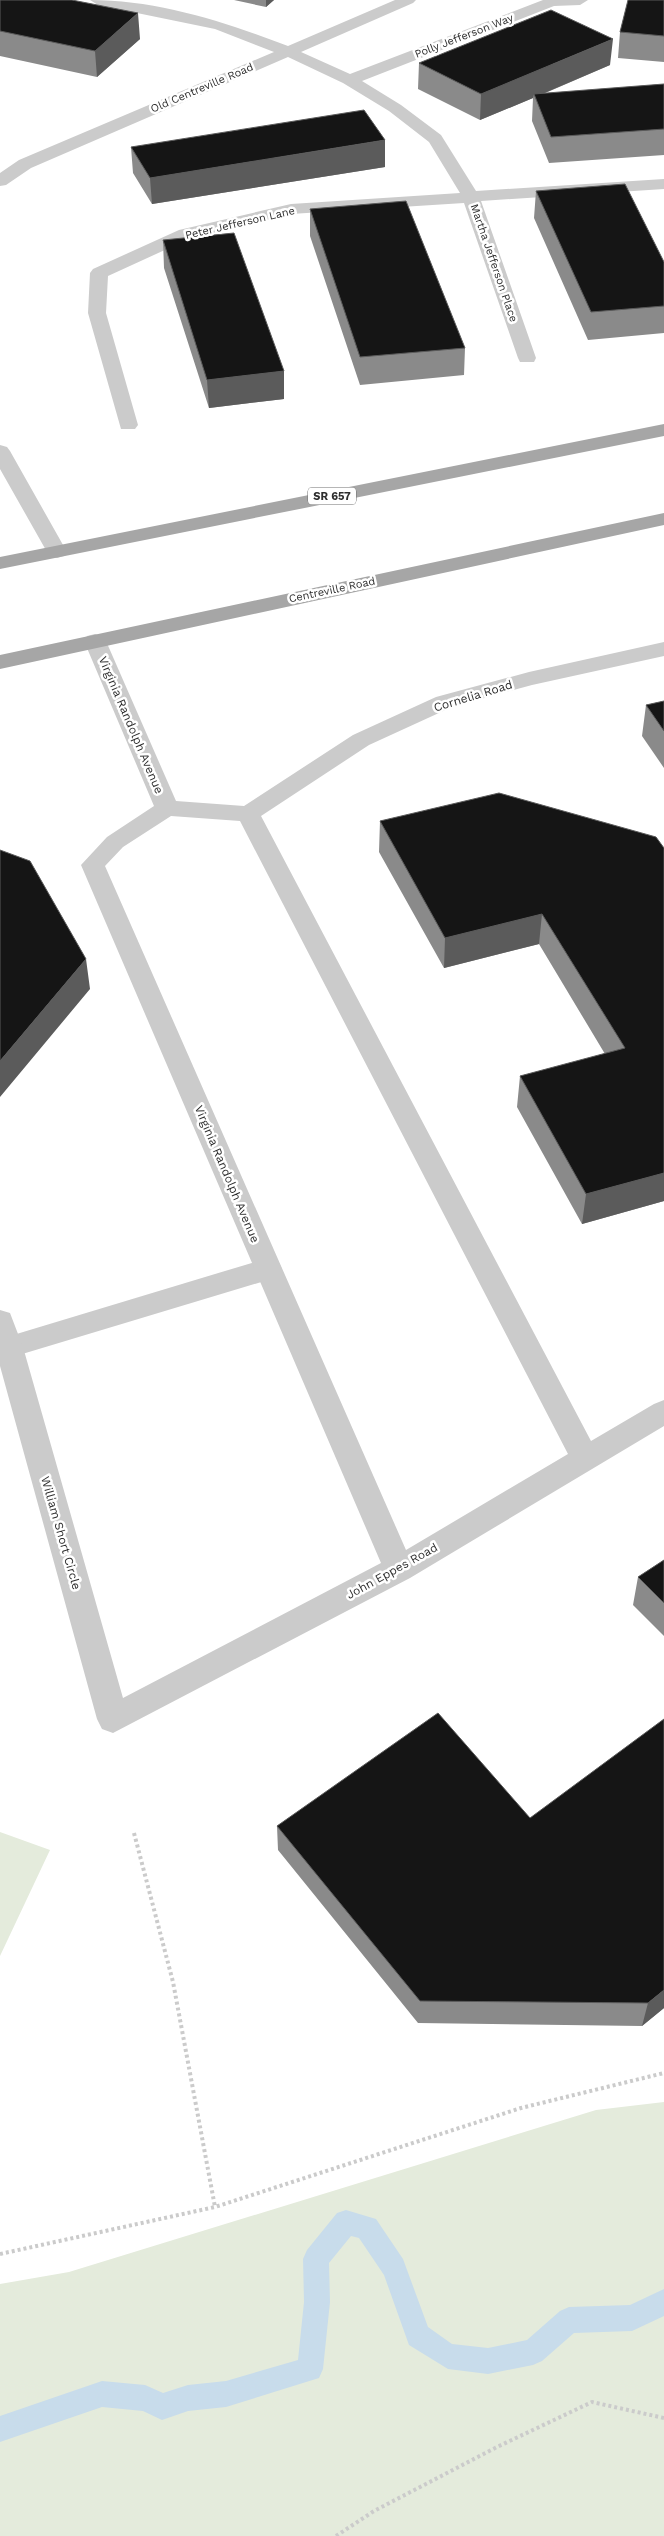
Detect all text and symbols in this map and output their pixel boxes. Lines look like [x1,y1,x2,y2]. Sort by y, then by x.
street label: Polly Jefferson Way [413,11,515,61]
street label: Old Centreville Road [149,60,255,116]
street label: Martha Jefferson Place [468,202,520,324]
street label: Peter Jefferson Lane [184,204,296,242]
road number: SR 657 [308,488,356,504]
street label: Centreville Road [288,574,376,606]
street label: Virginia Randolph Avenue [96,654,166,796]
street label: Cornelia Road [432,677,514,715]
street label: Virginia Randolph Avenue [192,1103,262,1245]
street label: William Short Circle [38,1475,84,1591]
street label: John Eppes Road [344,1540,440,1602]

